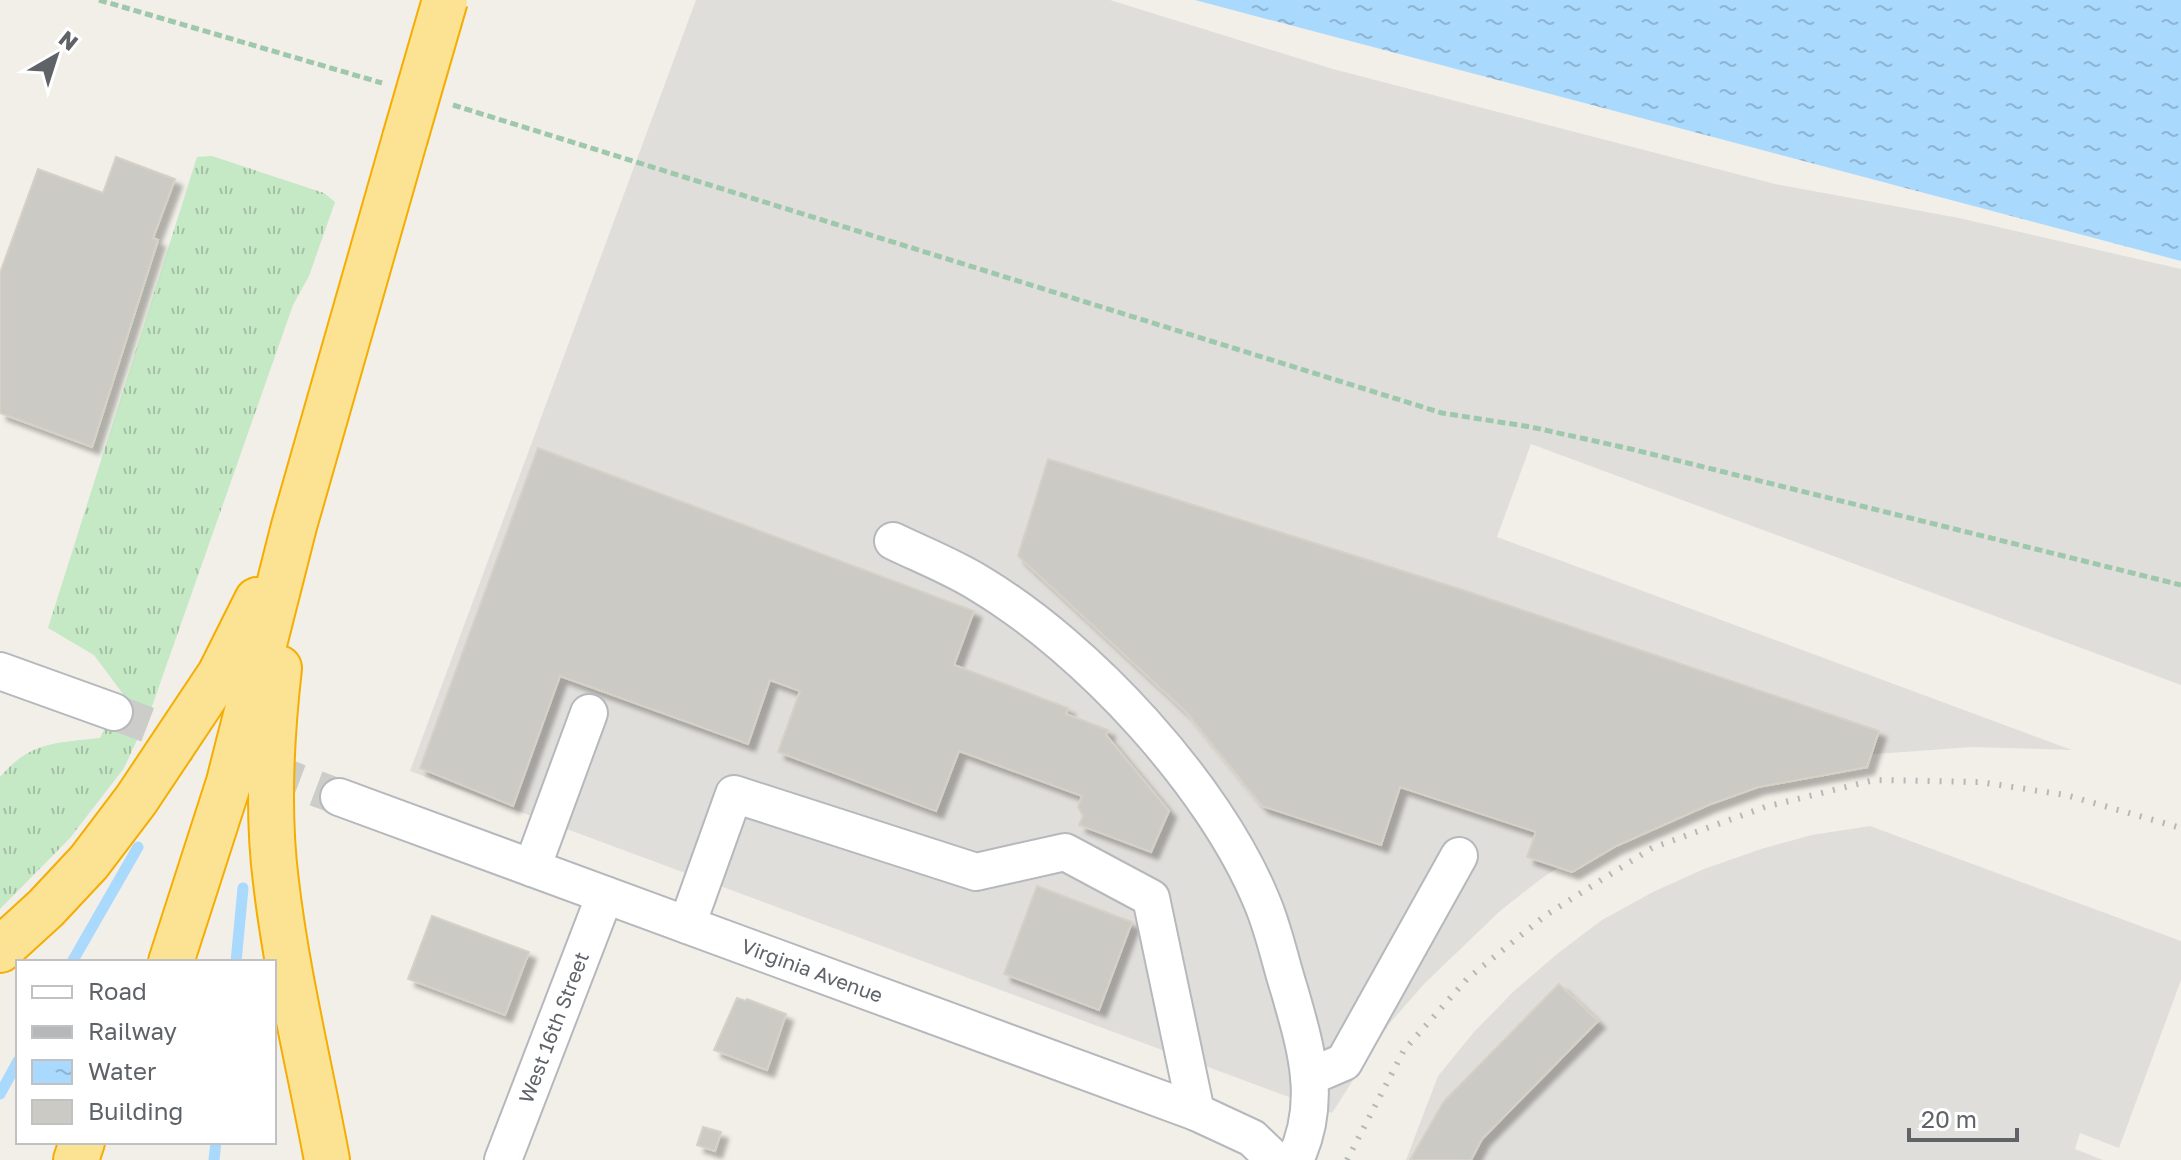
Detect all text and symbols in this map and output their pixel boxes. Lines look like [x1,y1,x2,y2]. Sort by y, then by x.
north arrow [16,16,96,96]
text: N [54,24,84,56]
street label: Virginia Avenue [738,933,886,1007]
street label: West 16th Street [513,948,593,1106]
legend [16,960,276,1144]
text: Road [88,976,147,1005]
text: Railway [88,1016,177,1045]
text: Water [88,1056,156,1085]
scale bar [1909,1092,2017,1142]
text: Building [88,1096,183,1125]
text: 20 m [1921,1104,1977,1133]

